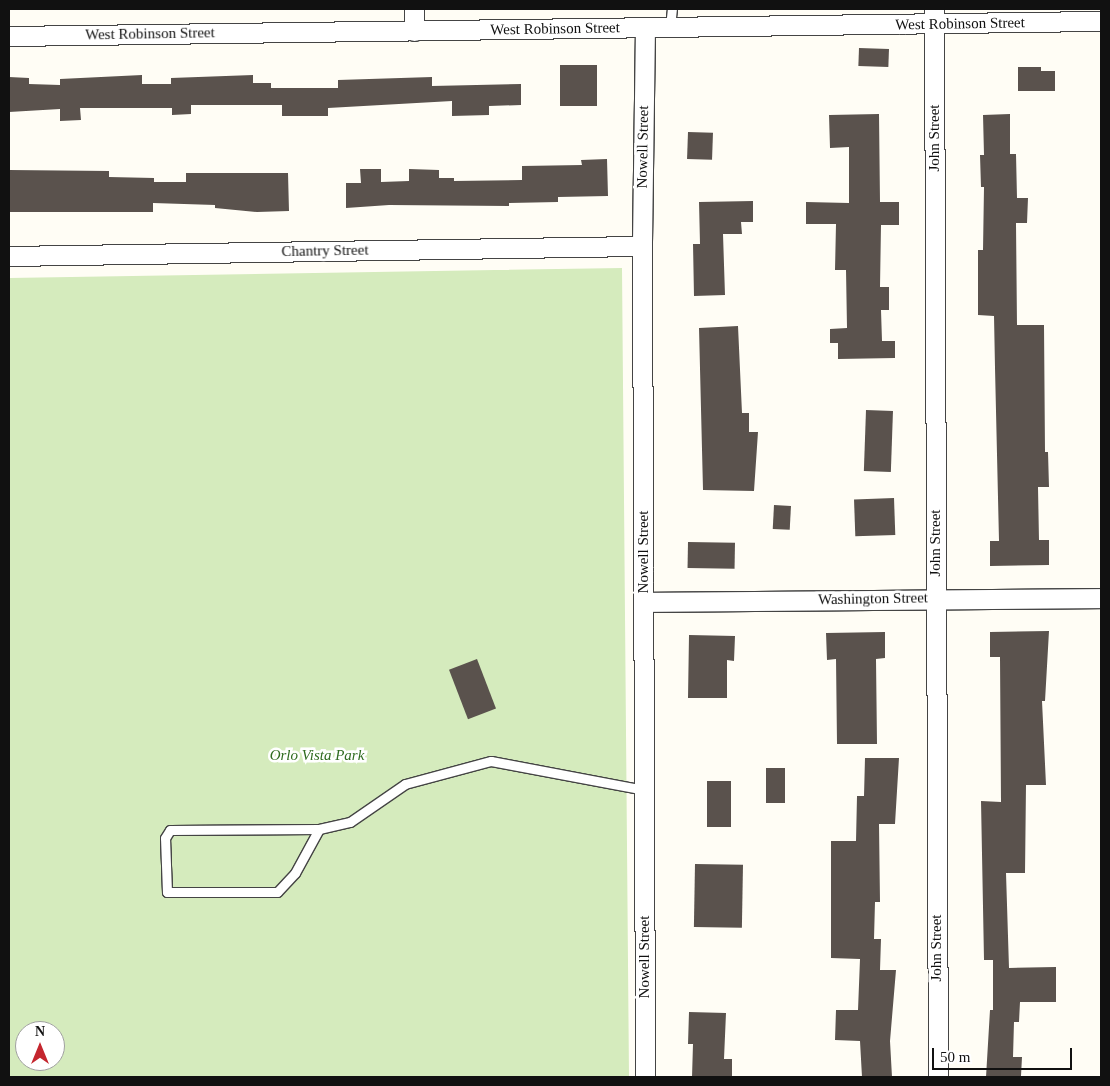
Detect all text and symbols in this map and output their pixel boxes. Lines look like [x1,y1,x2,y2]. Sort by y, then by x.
street label: West Robinson Street [895,14,1025,34]
street label: West Robinson Street [490,19,620,39]
street label: West Robinson Street [85,24,215,44]
street label: John Street [926,104,944,172]
street label: Nowell Street [633,105,653,189]
street label: Chantry Street [281,241,369,261]
street label: John Street [927,509,945,577]
street label: Nowell Street [635,511,653,593]
street label: Washington Street [818,589,928,609]
park label: Orlo Vista Park [270,747,364,765]
street label: John Street [928,914,946,982]
street label: Nowell Street [636,916,654,998]
north arrow [15,1021,65,1071]
text: N [35,1024,45,1039]
scale bar [935,1038,1075,1070]
text: 50 m [940,1049,970,1065]

